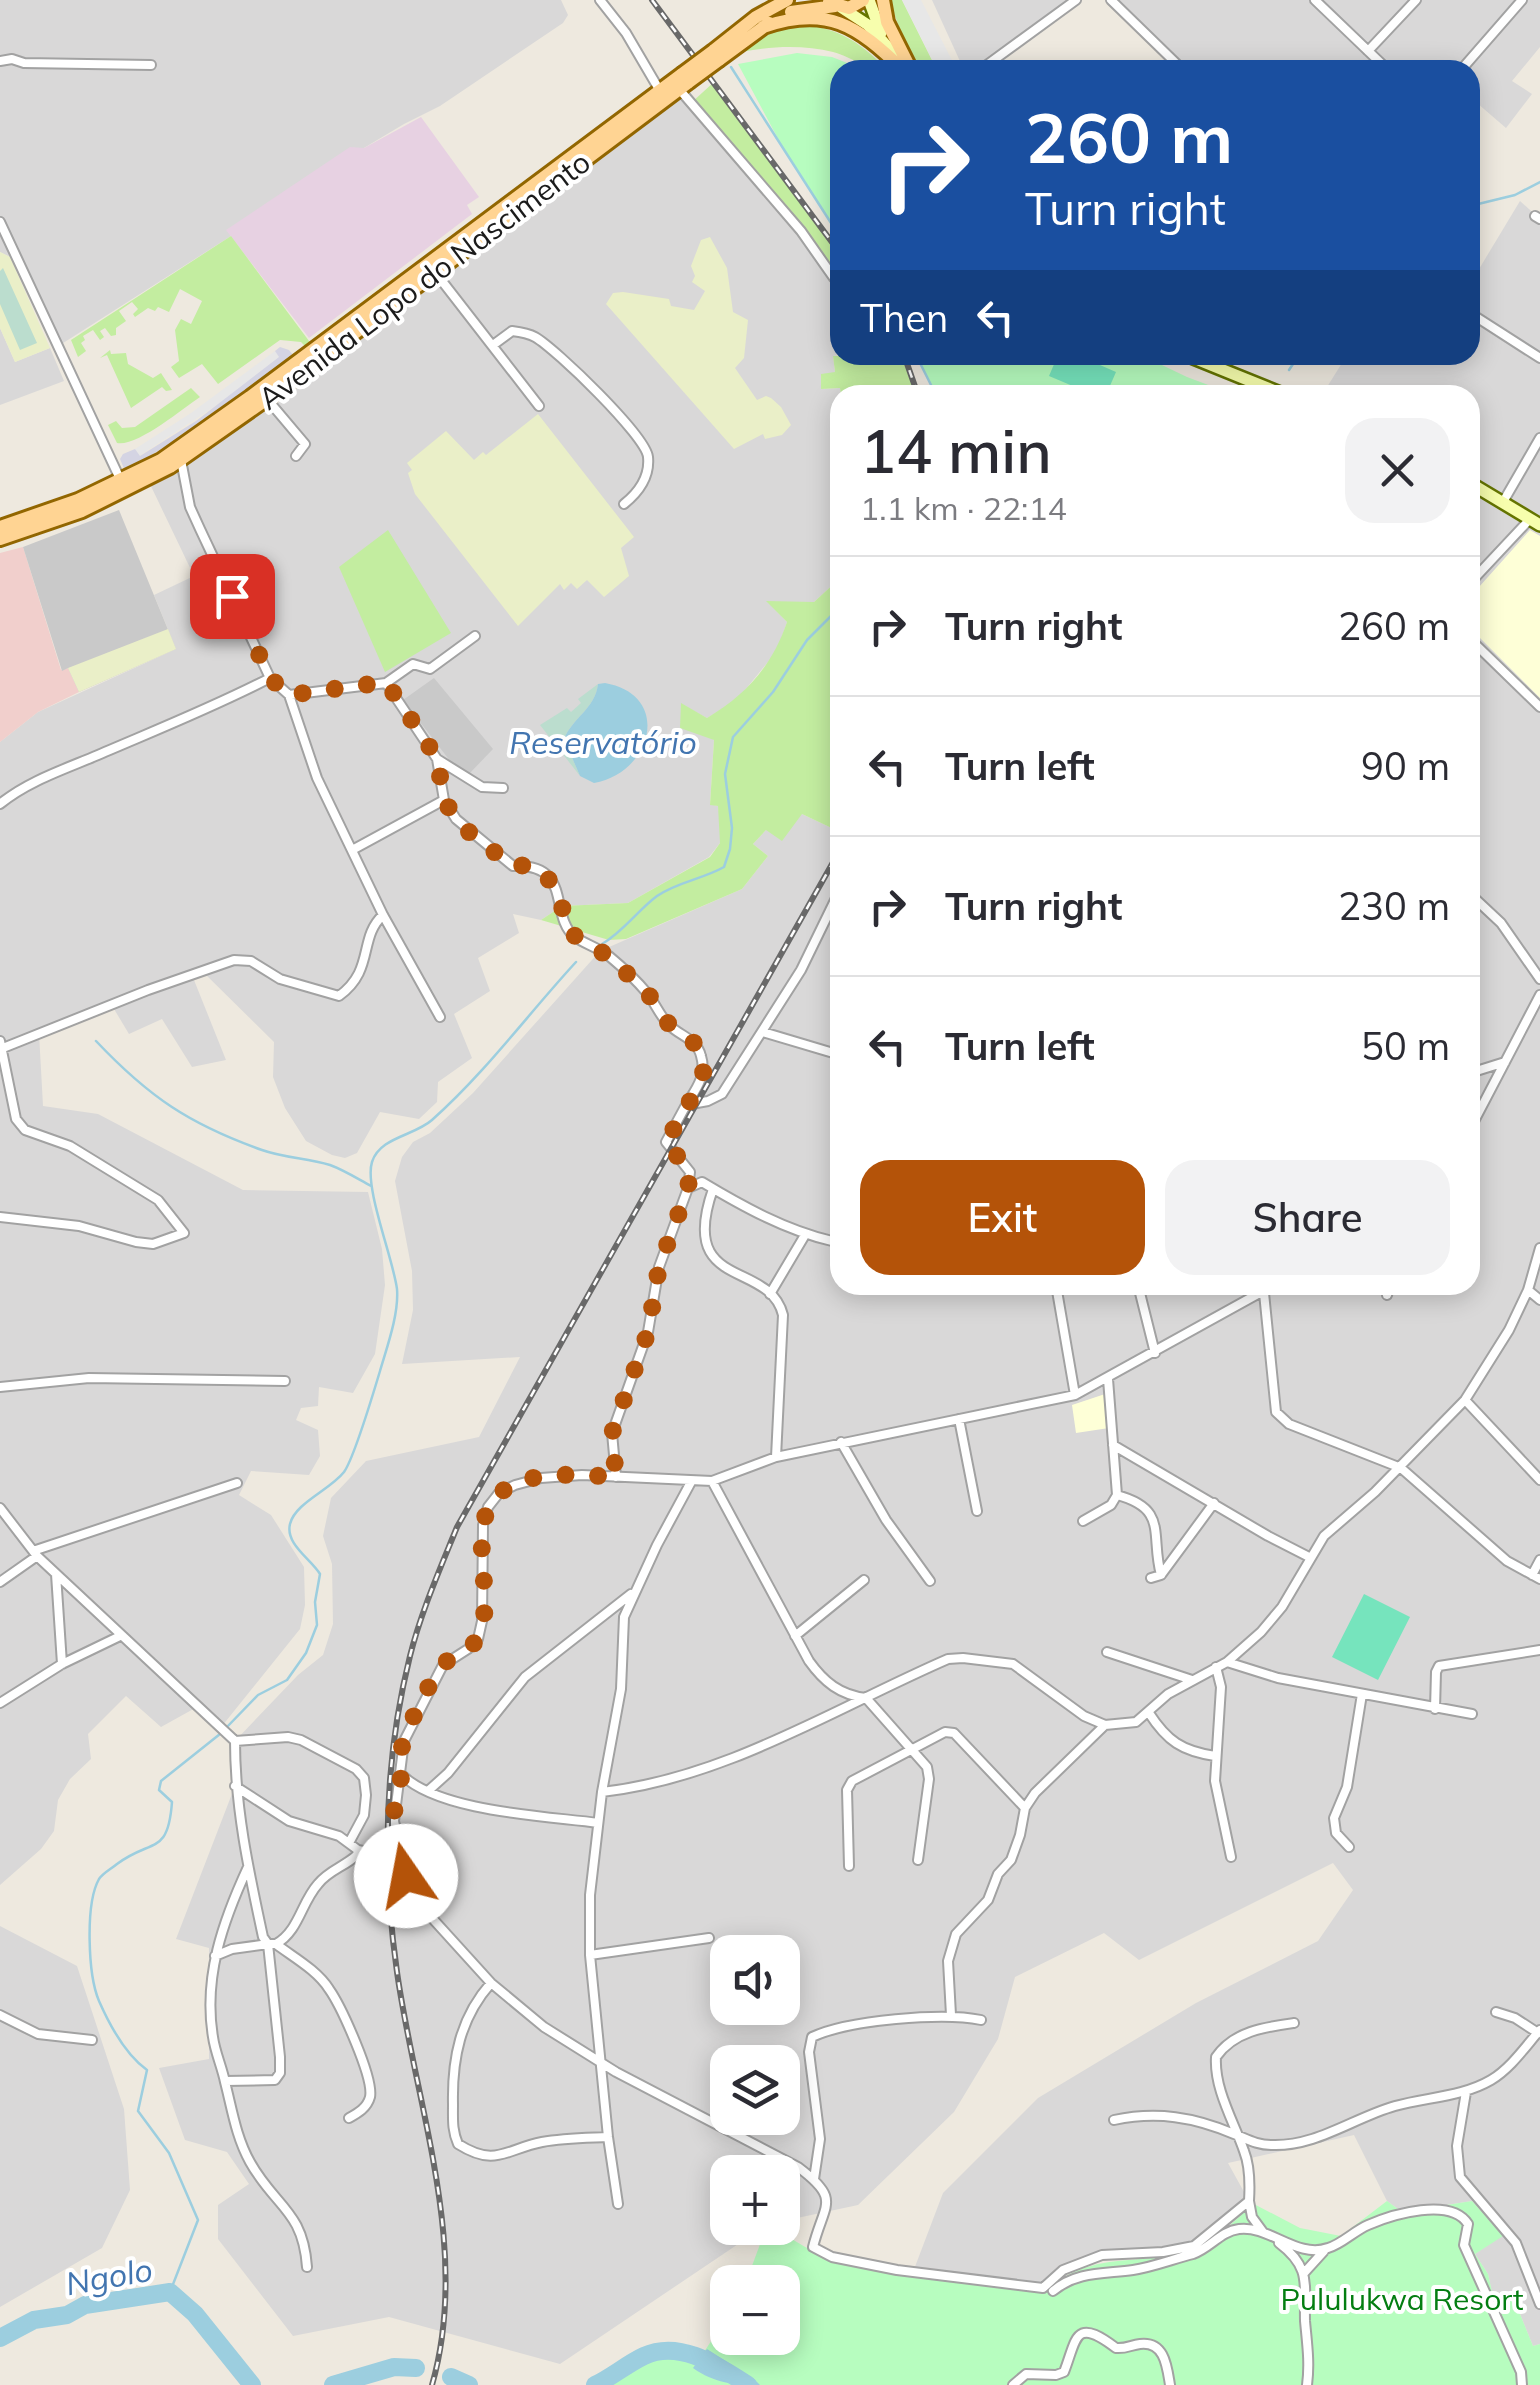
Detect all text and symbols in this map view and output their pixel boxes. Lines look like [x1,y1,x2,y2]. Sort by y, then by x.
text: 260 m [1025,93,1233,181]
icon: right [860,100,990,230]
street label: Avenida Lopo do Nascimento [250,143,598,417]
text: Turn right [1025,180,1226,236]
icon: left [968,290,1023,345]
text: Then [860,294,948,342]
text: 14 min [860,413,1052,488]
button: close [1345,418,1450,523]
text: 1.1 km · 22:14 [860,488,1067,528]
pin [190,554,275,639]
icon: arrive [205,569,260,624]
icon: right [860,599,915,654]
text: Turn right [945,602,1122,650]
text: 260 m [1338,602,1450,650]
water label: Reservatório [509,722,697,762]
icon: left [860,739,915,794]
text: Turn left [945,742,1095,790]
text: 90 m [1361,742,1450,790]
icon: right [860,879,915,934]
text: Turn right [945,882,1122,930]
text: 230 m [1338,882,1450,930]
icon: left [860,1019,915,1074]
text: Turn left [945,1022,1095,1070]
text: 50 m [1361,1022,1450,1070]
button: Exit [860,1160,1145,1275]
button: Share [1165,1160,1450,1275]
position arrow [354,1824,458,1928]
map controls [710,1935,800,2355]
button: sound [710,1935,800,2025]
button: layers [710,2045,800,2135]
button: + [710,2155,800,2245]
water label: Ngolo [63,2249,155,2303]
button: − [710,2265,800,2355]
park label: Pululukwa Resort [1280,2280,1524,2318]

